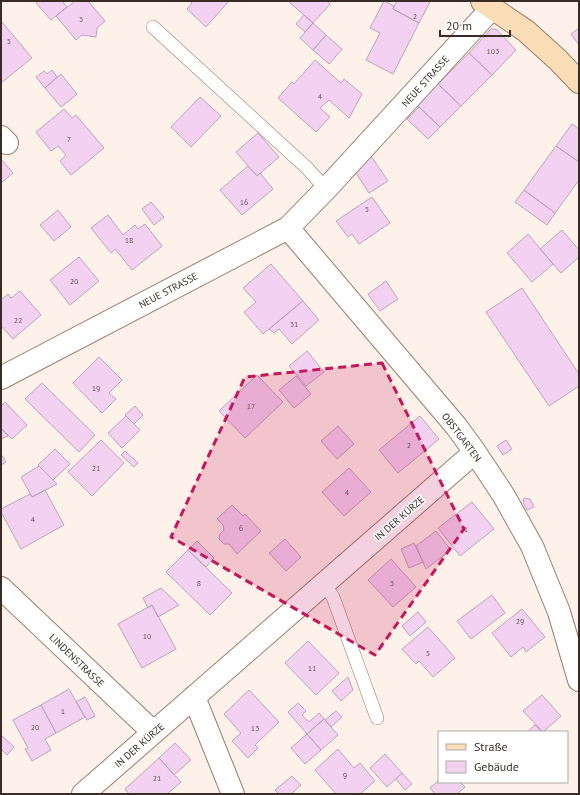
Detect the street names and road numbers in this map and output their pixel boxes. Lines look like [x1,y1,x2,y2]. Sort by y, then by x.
street label: NEUE STRASSE [399,53,452,110]
street label: NEUE STRASSE [136,269,200,311]
street label: OBSTGARTEN [439,410,484,464]
street label: IN DER KÜRZE [372,493,427,544]
street label: LINDENSTRASSE [46,631,107,690]
street label: IN DER KÜRZE [112,720,167,771]

